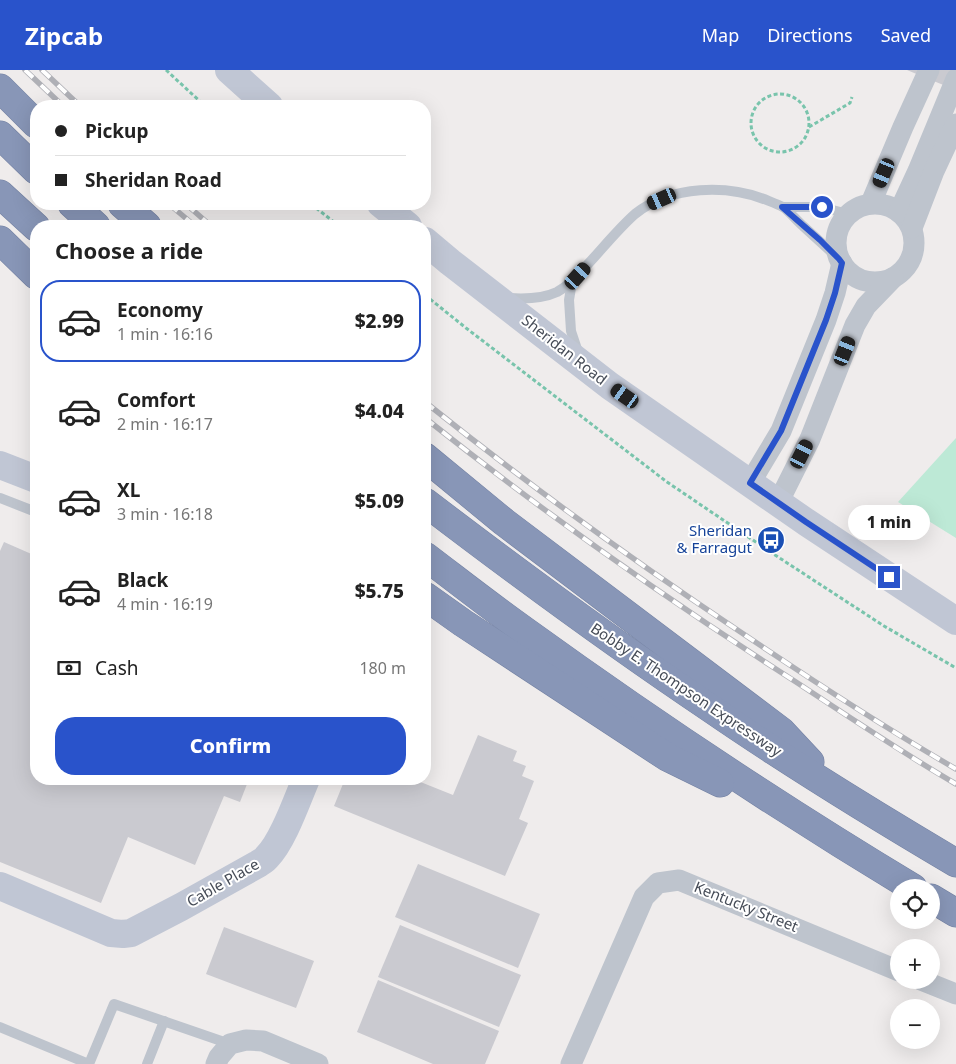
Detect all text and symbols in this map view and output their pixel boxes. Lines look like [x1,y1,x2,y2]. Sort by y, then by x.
text: Zipcab [25,19,103,52]
text: Map [702,23,739,47]
text: Directions [767,23,853,47]
text: Saved [881,23,931,47]
text: Pickup [85,118,148,144]
car [871,156,896,190]
text: Sheridan Road [85,167,222,193]
car [645,186,678,212]
route start [811,196,833,218]
text: Choose a ride [55,235,203,265]
car [562,260,593,292]
text: Economy [117,297,203,323]
icon: car [57,299,102,344]
text: $2.99 [355,308,404,334]
street label: Sheridan Road [518,310,611,389]
text: 1 min · 16:16 [117,323,213,345]
car [832,334,857,368]
car [608,381,641,411]
text: Comfort [117,387,196,413]
icon: car [57,389,102,434]
text: $4.04 [355,398,404,424]
text: 2 min · 16:17 [117,413,213,435]
car [788,437,815,471]
text: XL [117,477,140,503]
icon: car [57,479,102,524]
text: $5.09 [355,488,404,514]
text: 3 min · 16:18 [117,503,213,525]
callout: 1 min [848,504,930,540]
text: 1 min [867,511,911,533]
place label: Sheridan & Farragut [677,520,753,557]
bus stop icon: Sheridan & Farragut [756,525,786,555]
route end [878,566,900,588]
text: Black [117,567,168,593]
icon: car [57,569,102,614]
text: $5.75 [355,578,404,604]
text: 4 min · 16:19 [117,593,213,615]
street label: Bobby E. Thompson Expressway [587,618,786,761]
icon: cash [55,654,83,682]
text: Cash [95,655,139,681]
text: 180 m [359,657,406,679]
button: Confirm [55,717,406,775]
street label: Cable Place [183,853,262,911]
street label: Kentucky Street [691,876,802,936]
map controls [890,879,940,1049]
button: locate [890,879,940,929]
button: + [890,939,940,989]
button: − [890,999,940,1049]

